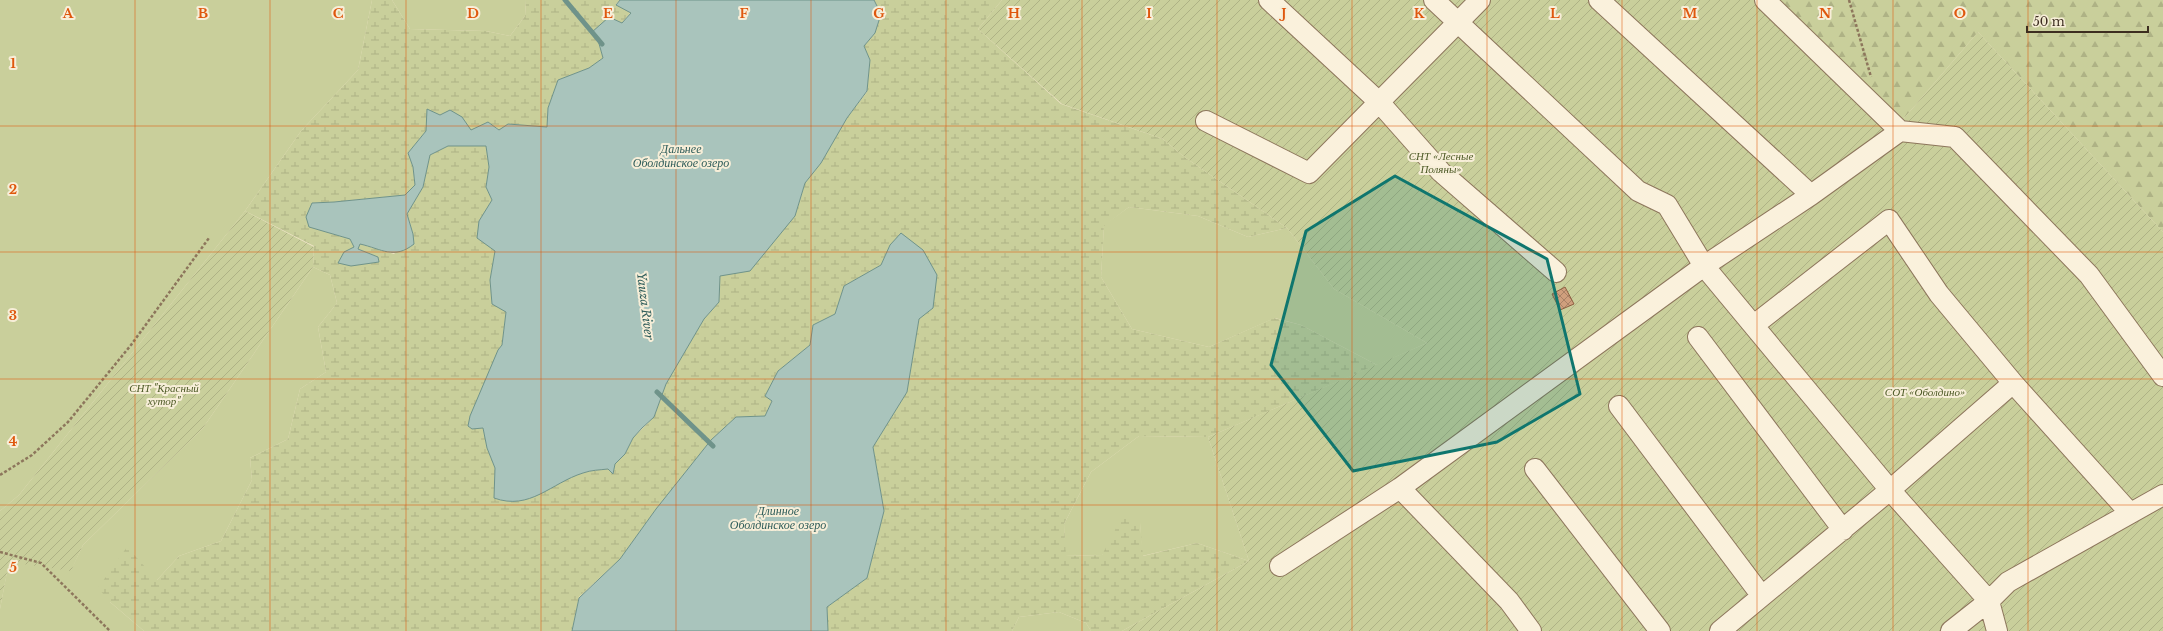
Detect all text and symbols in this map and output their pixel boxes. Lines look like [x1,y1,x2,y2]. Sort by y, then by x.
text: A [62,5,74,22]
text: B [198,5,208,22]
text: C [333,5,344,22]
text: D [467,5,479,22]
text: E [603,5,613,22]
text: F [740,5,749,22]
text: G [873,5,885,22]
text: H [1008,5,1020,22]
text: I [1146,5,1152,22]
text: J [1278,5,1287,22]
text: K [1414,5,1425,22]
text: L [1550,5,1560,22]
text: M [1683,5,1698,22]
text: N [1819,5,1831,22]
text: O [1954,5,1966,22]
scale bar [2027,8,2148,34]
text: 50 m [2033,14,2065,29]
text: 1 [10,55,16,72]
water label: Дальнее Оболдинское озеро [633,141,729,170]
park label: СНТ «Лесные Поляны» [1409,149,1473,176]
text: 2 [9,181,17,198]
water label: Yauza River [634,271,657,341]
text: 3 [9,307,17,324]
park label: СНТ "Красный хутор" [129,381,199,408]
park label: СОТ «Оболдино» [1885,385,1965,399]
text: 4 [9,433,18,450]
water label: Длинное Оболдинское озеро [730,503,826,532]
text: 5 [9,559,17,576]

